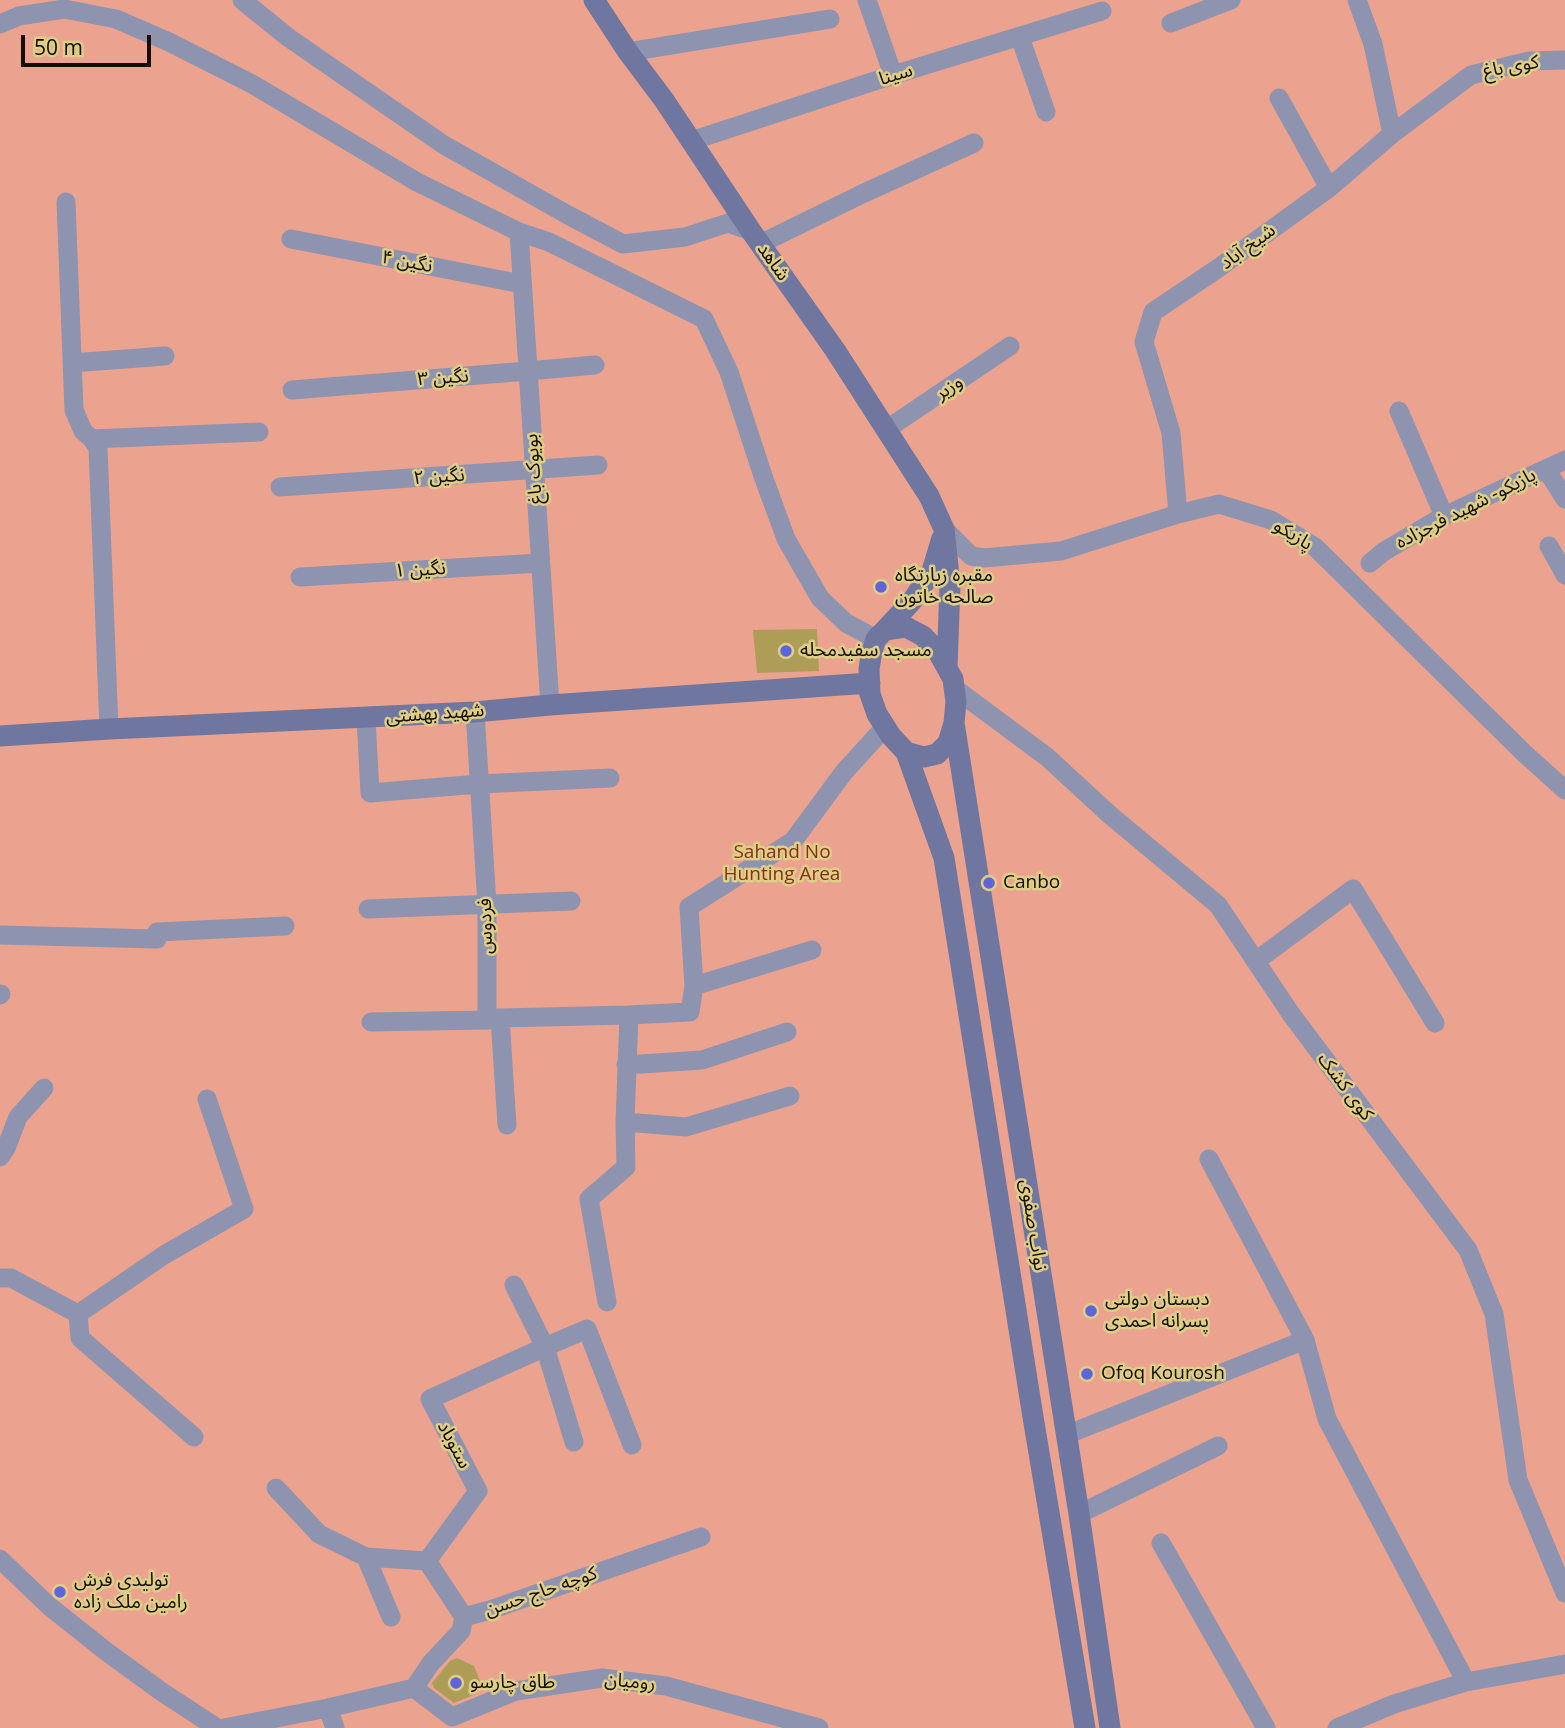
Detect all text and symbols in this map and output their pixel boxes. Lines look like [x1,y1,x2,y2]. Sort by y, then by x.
scale bar [24,21,154,65]
text: 50 m [34,33,83,61]
street label: کوی باغ [1481,51,1541,83]
street label: سینا [876,59,916,91]
street label: شیخ آباد [1216,219,1280,275]
street label: شاهد [752,238,794,286]
street label: نگین ۴ [380,246,434,278]
street label: نگین ۳ [417,365,469,391]
street label: وزیر [931,371,967,405]
street label: بویوک باغ [520,433,548,505]
street label: نگین ۲ [413,464,465,490]
street label: پازیکو- شهید فرجزاده [1392,464,1540,554]
street label: پازیکو [1269,514,1317,556]
street label: نگین ۱ [394,557,446,583]
place label: مقبره زیارتگاه صالحه خاتون [895,565,993,609]
marker: مقبره زیارتگاه صالحه خاتون [873,579,889,595]
place label: مسجد سفیدمحله [800,640,932,662]
marker: مسجد سفیدمحله [778,643,794,659]
street label: شهید بهشتی [385,699,485,729]
park label: Sahand No Hunting Area [724,842,840,886]
place label: Canbo [1003,872,1060,894]
marker: Canbo [981,875,997,891]
street label: فردوس [474,898,498,954]
street label: کوی کشک [1312,1049,1378,1125]
street label: نواب صفوی [1015,1178,1051,1272]
place label: دبستان دولتی پسرانه احمدی [1105,1289,1209,1333]
marker: دبستان دولتی پسرانه احمدی [1083,1303,1099,1319]
place label: Ofoq Kourosh [1101,1363,1225,1385]
marker: Ofoq Kourosh [1079,1366,1095,1382]
street label: ستوباد [432,1417,476,1473]
street label: کوچه حاج حسن [482,1562,600,1622]
place label: تولیدی فرش رامین ملک زاده [74,1570,188,1614]
marker: تولیدی فرش رامین ملک زاده [52,1584,68,1600]
street label: رومیان [604,1668,656,1696]
place label: طاق چارسو [470,1672,555,1694]
marker: طاق چارسو [448,1675,464,1691]

